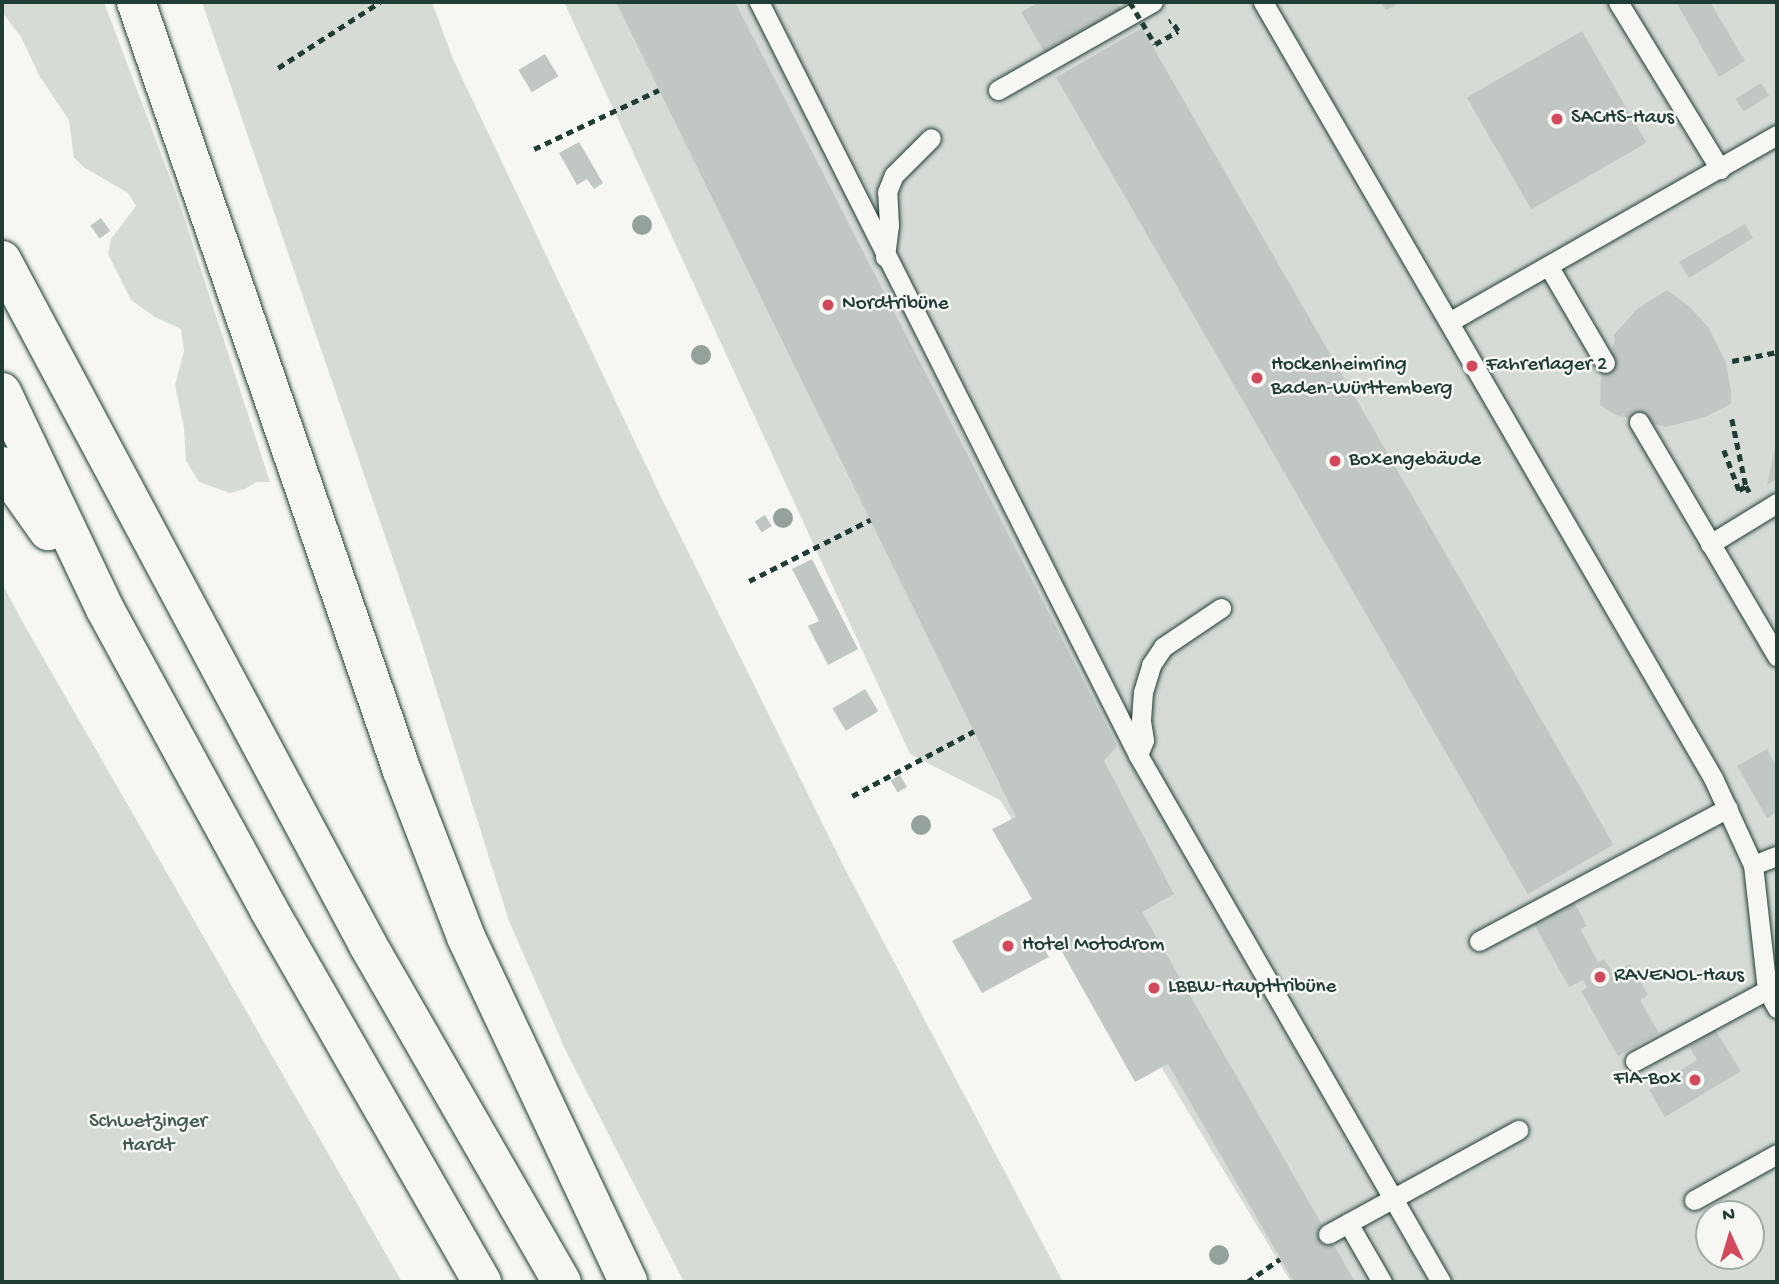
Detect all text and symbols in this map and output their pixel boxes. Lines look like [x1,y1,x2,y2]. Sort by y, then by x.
place label: SACHS-Haus [1571,106,1674,132]
marker: SACHS-Haus [1549,111,1565,127]
place label: Nordtribüne [842,292,949,318]
marker: Nordtribüne [820,297,836,313]
place label: Hockenheimring Baden-Württemberg [1271,353,1452,403]
place label: Fahrerlager 2 [1486,353,1607,379]
marker: Fahrerlager 2 [1464,358,1480,374]
marker: Hockenheimring Baden-Württemberg [1249,370,1265,386]
place label: Boxengebäude [1349,448,1481,474]
marker: Boxengebäude [1327,453,1343,469]
place label: Hotel Motodrom [1022,933,1164,959]
marker: Hotel Motodrom [1000,938,1016,954]
place label: RAVENOL-Haus [1614,964,1744,990]
marker: RAVENOL-Haus [1592,969,1608,985]
place label: LBBW-Haupttribüne [1168,975,1336,1001]
marker: LBBW-Haupttribüne [1146,980,1162,996]
place label: FIA-Box [1614,1067,1681,1093]
marker: FIA-Box [1687,1072,1703,1088]
park label: Schwetzinger Hardt [89,1110,207,1160]
north arrow [1695,1200,1765,1270]
text: N [1722,1204,1736,1227]

